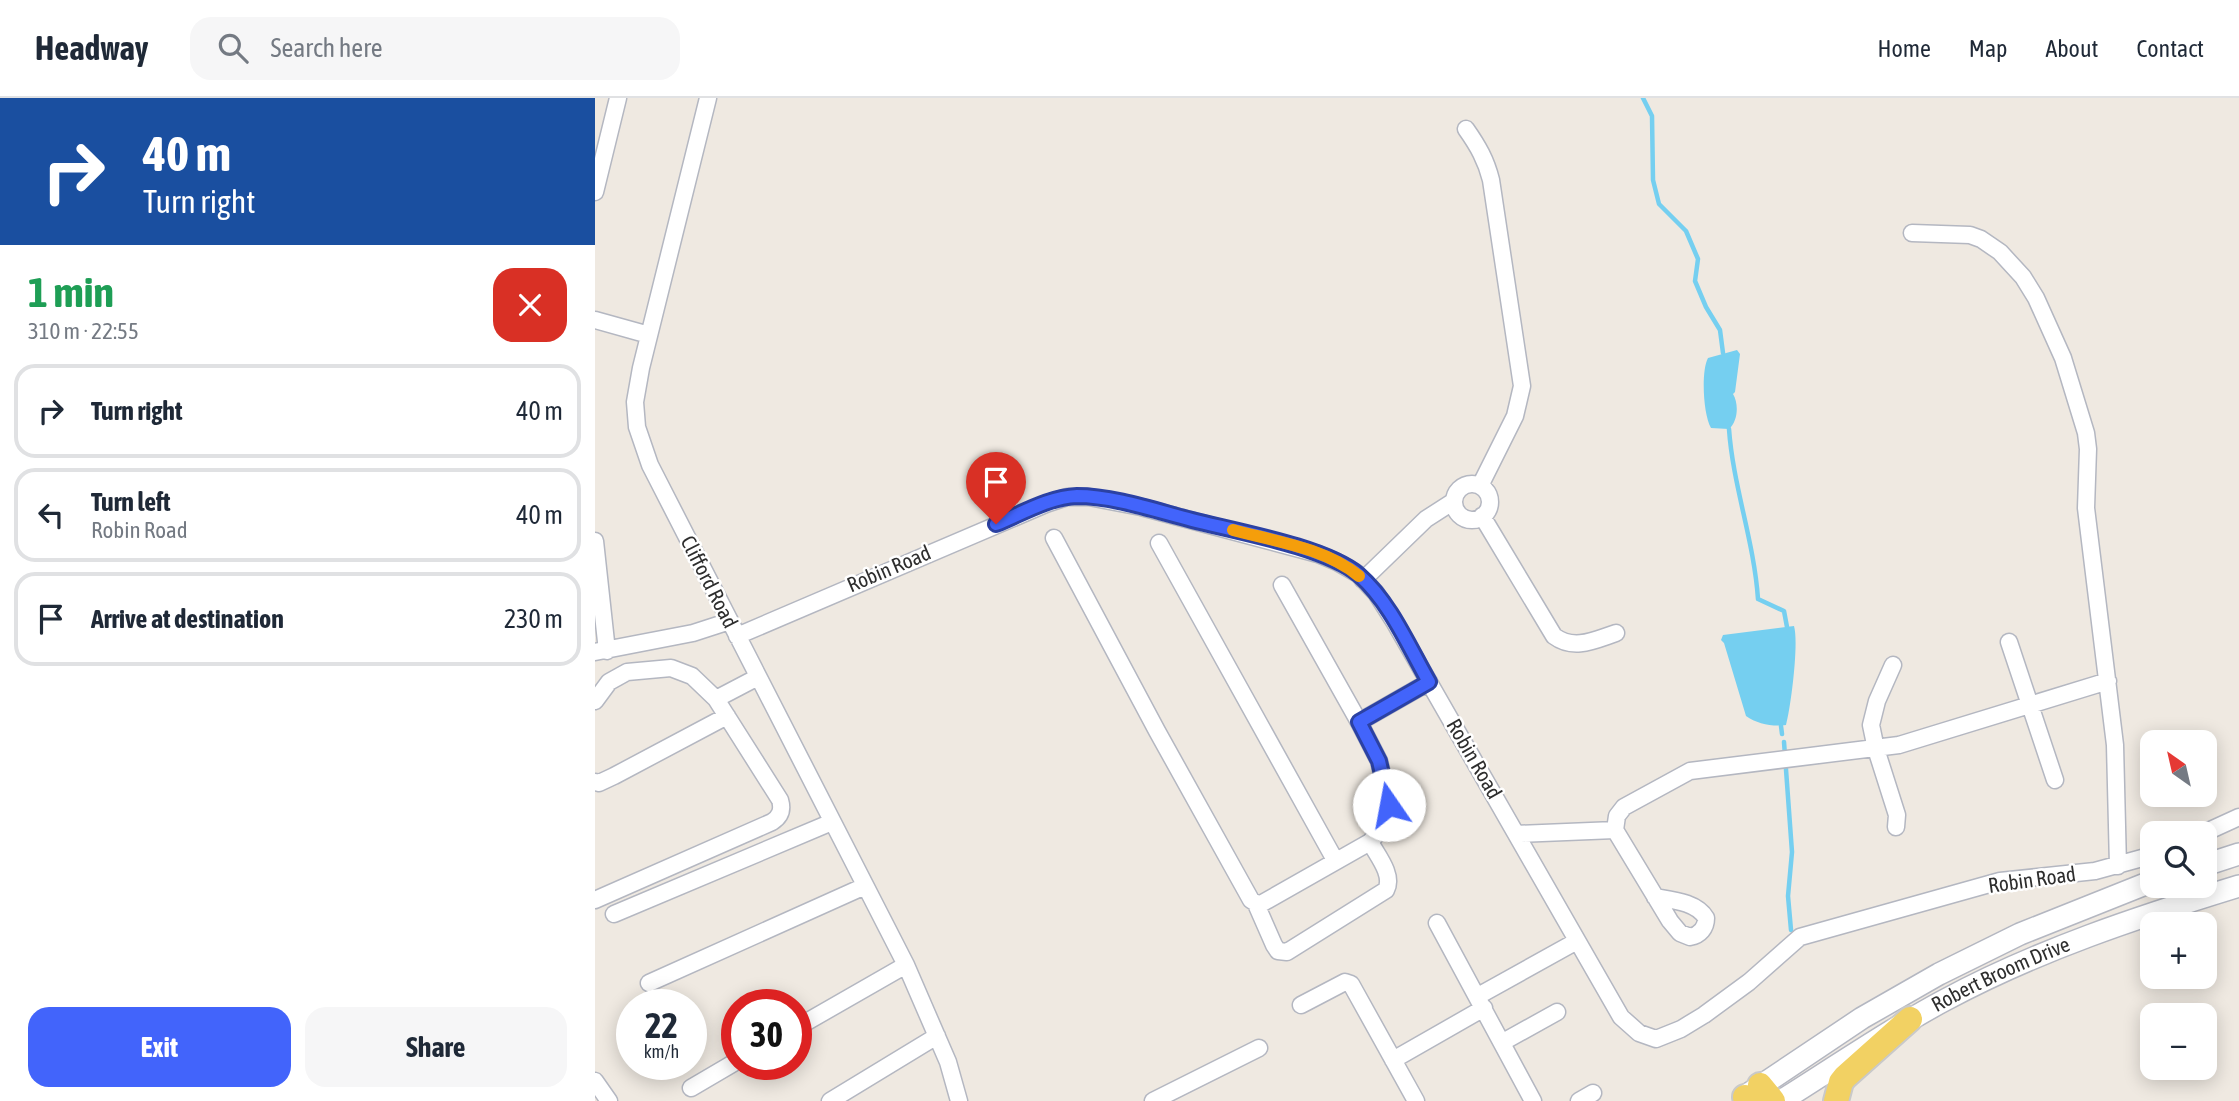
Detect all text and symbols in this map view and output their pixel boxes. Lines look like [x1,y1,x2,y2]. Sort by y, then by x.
search box [190,17,680,80]
text: Headway [35,29,148,67]
icon: search [214,29,252,67]
text: Search here [270,33,383,63]
text: Home [1877,35,1931,62]
text: Map [1969,35,2007,62]
text: About [2045,35,2098,62]
text: Contact [2136,35,2204,62]
text: 40 m [143,125,231,181]
icon: right [28,126,119,217]
text: Turn right [143,183,256,220]
text: 1 min [28,268,114,316]
button: close [493,268,567,342]
text: 310 m · 22:55 [28,318,139,344]
icon: right [32,392,70,430]
text: Turn right [91,396,182,426]
text: 40 m [516,396,563,426]
pin [966,452,1026,524]
icon: arrive [977,463,1015,501]
text: Turn left [91,487,171,517]
icon: left [32,496,70,534]
text: 40 m [516,500,563,530]
text: Robin Road [91,517,188,543]
street label: Clifford Road [676,531,743,632]
street label: Robin Road [843,540,934,596]
icon: arrive [32,600,70,638]
text: Arrive at destination [91,604,284,634]
text: 230 m [504,604,563,634]
street label: Robin Road [1442,714,1507,803]
north arrow [2140,730,2217,807]
map controls [2140,730,2217,1080]
position arrow [1352,768,1426,842]
button: search [2140,821,2217,898]
street label: Robin Road [1986,861,2077,897]
button: + [2140,912,2217,989]
street label: Robert Broom Drive [1927,931,2073,1016]
speed limit sign: 30 [721,989,812,1080]
button: − [2140,1003,2217,1080]
text: 22 [645,1005,678,1045]
button: Exit [28,1007,291,1087]
button: Share [305,1007,567,1087]
text: km/h [644,1041,679,1062]

